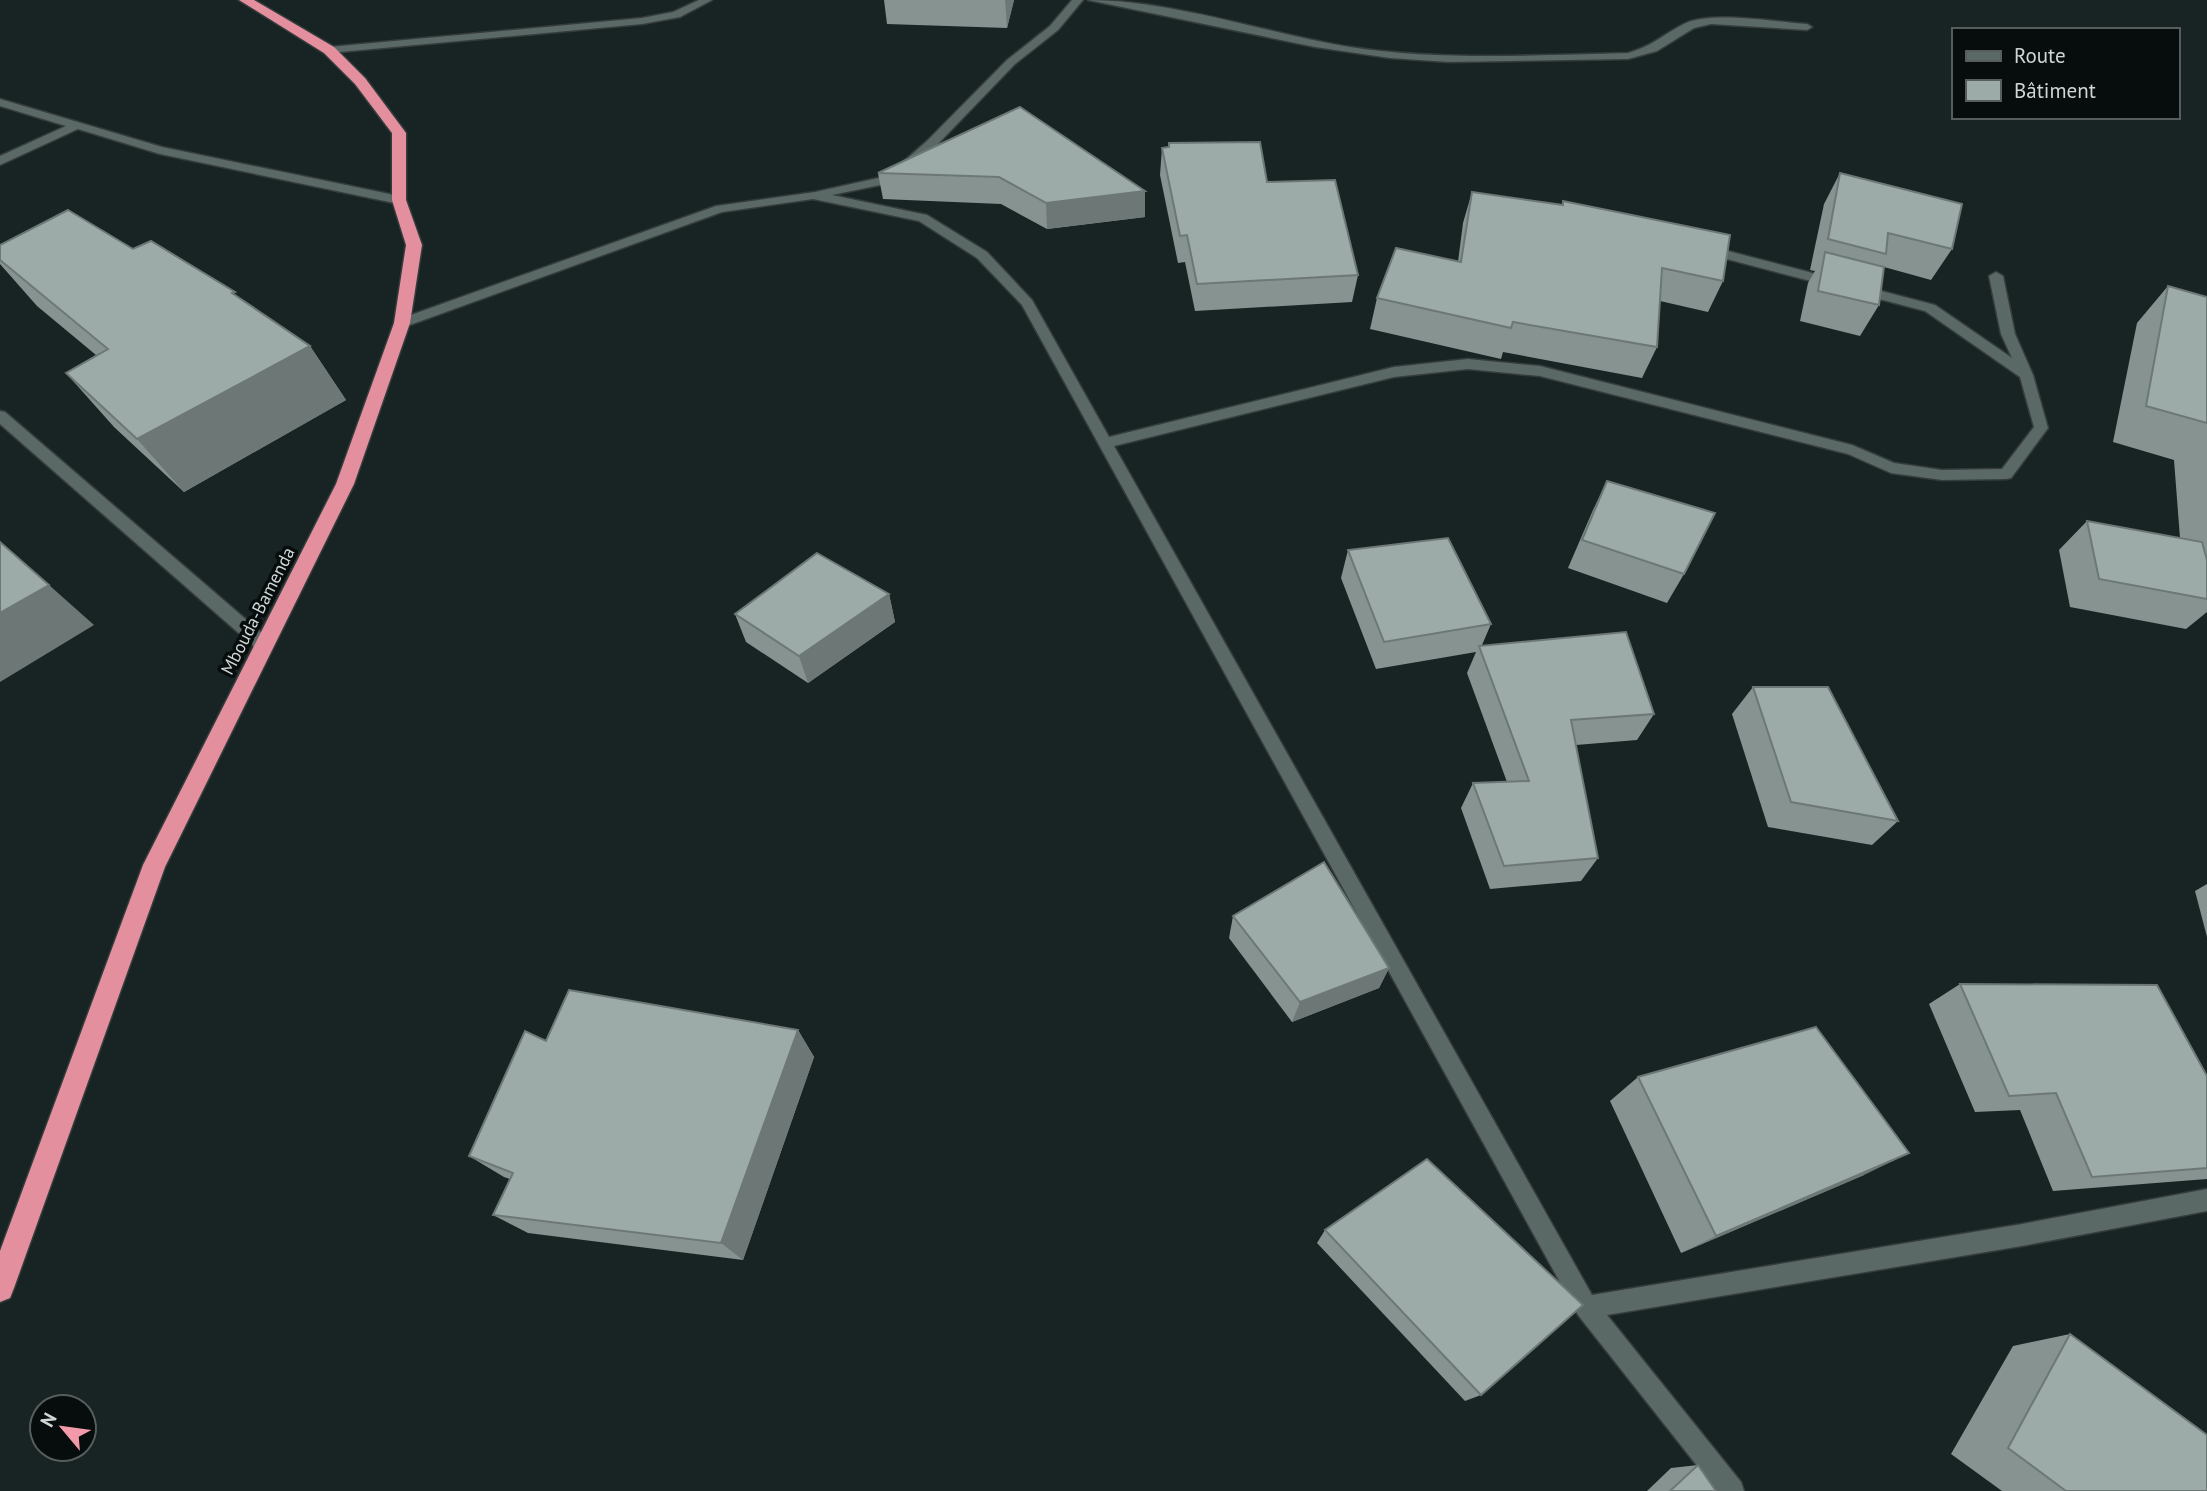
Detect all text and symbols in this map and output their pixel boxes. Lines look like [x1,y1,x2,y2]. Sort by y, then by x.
legend [1952,28,2179,119]
text: Route [2014,42,2066,69]
text: Bâtiment [2014,77,2096,104]
street label: Mbouda-Bamenda [216,543,300,678]
north arrow [28,1393,98,1463]
text: N [35,1408,62,1431]

